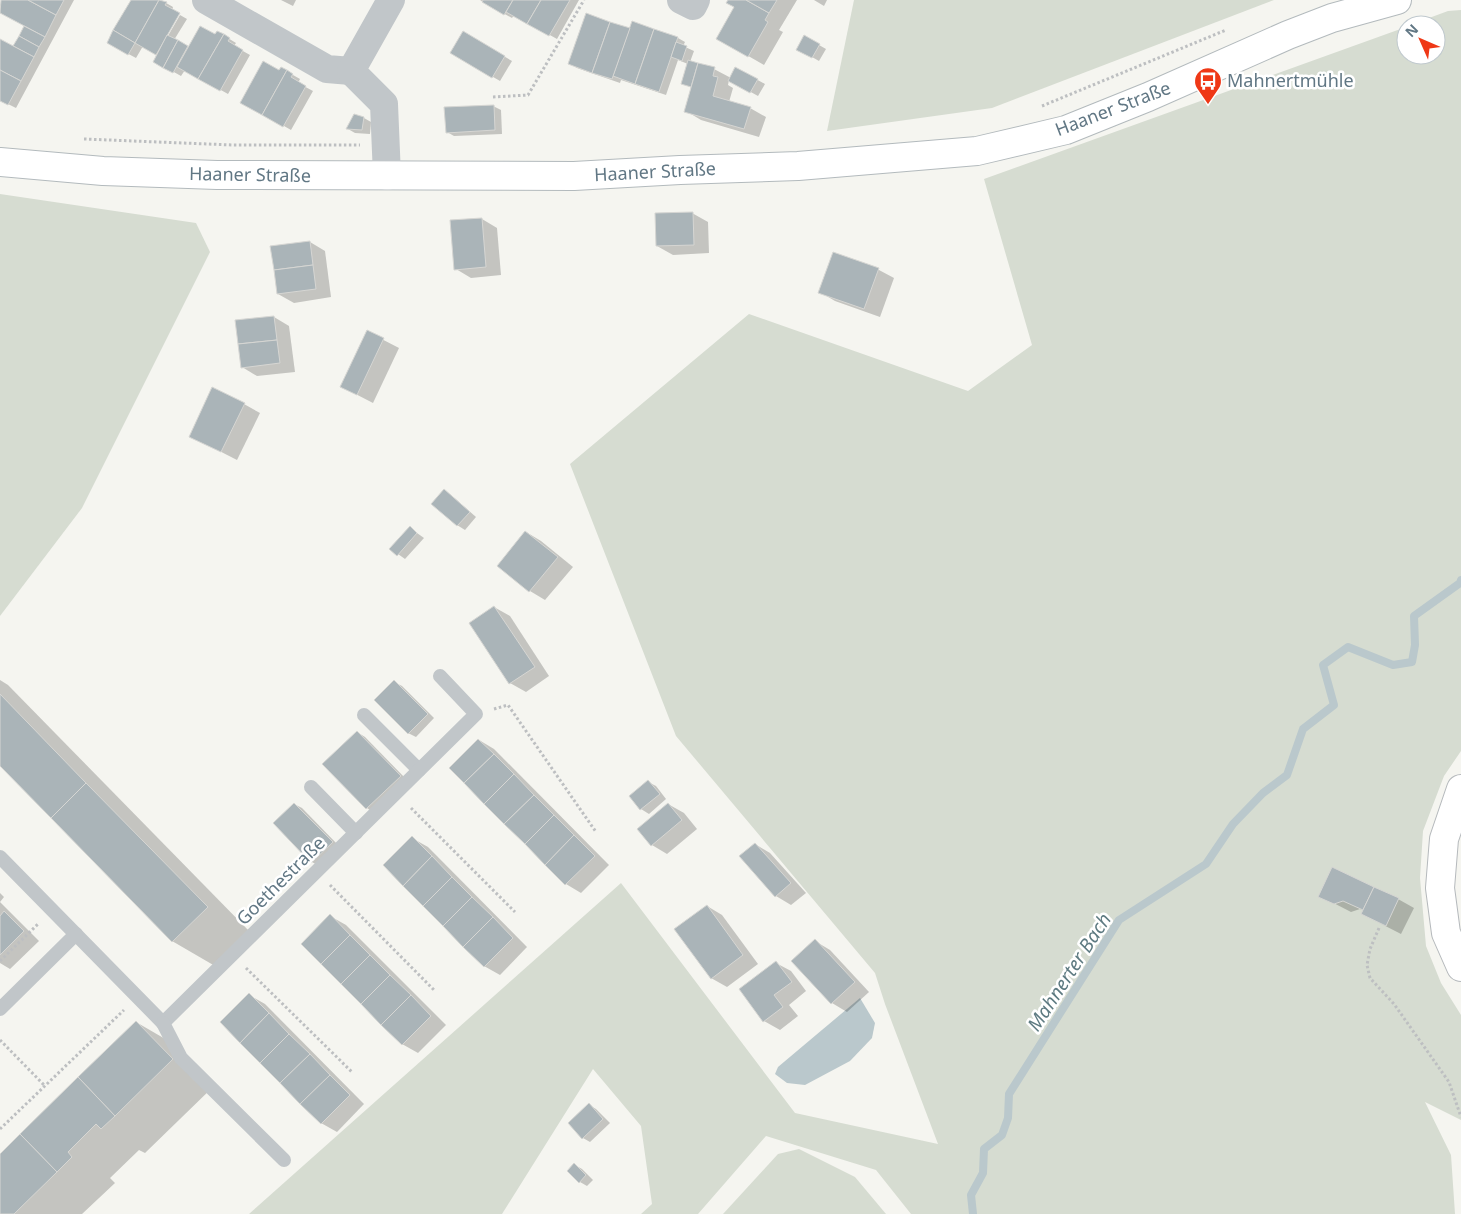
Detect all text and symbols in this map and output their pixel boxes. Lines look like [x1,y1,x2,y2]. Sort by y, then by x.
north arrow [1396,15,1446,65]
text: N [1401,20,1422,41]
bus stop icon: Mahnertmühle [1193,66,1223,105]
place label: Mahnertmühle [1227,68,1354,92]
street label: Haaner Straße [1051,75,1174,141]
street label: Haaner Straße [593,156,716,186]
street label: Haaner Straße [189,161,311,187]
street label: Goethestraße [231,831,330,930]
water label: Mahnerter Bach [1021,908,1117,1036]

